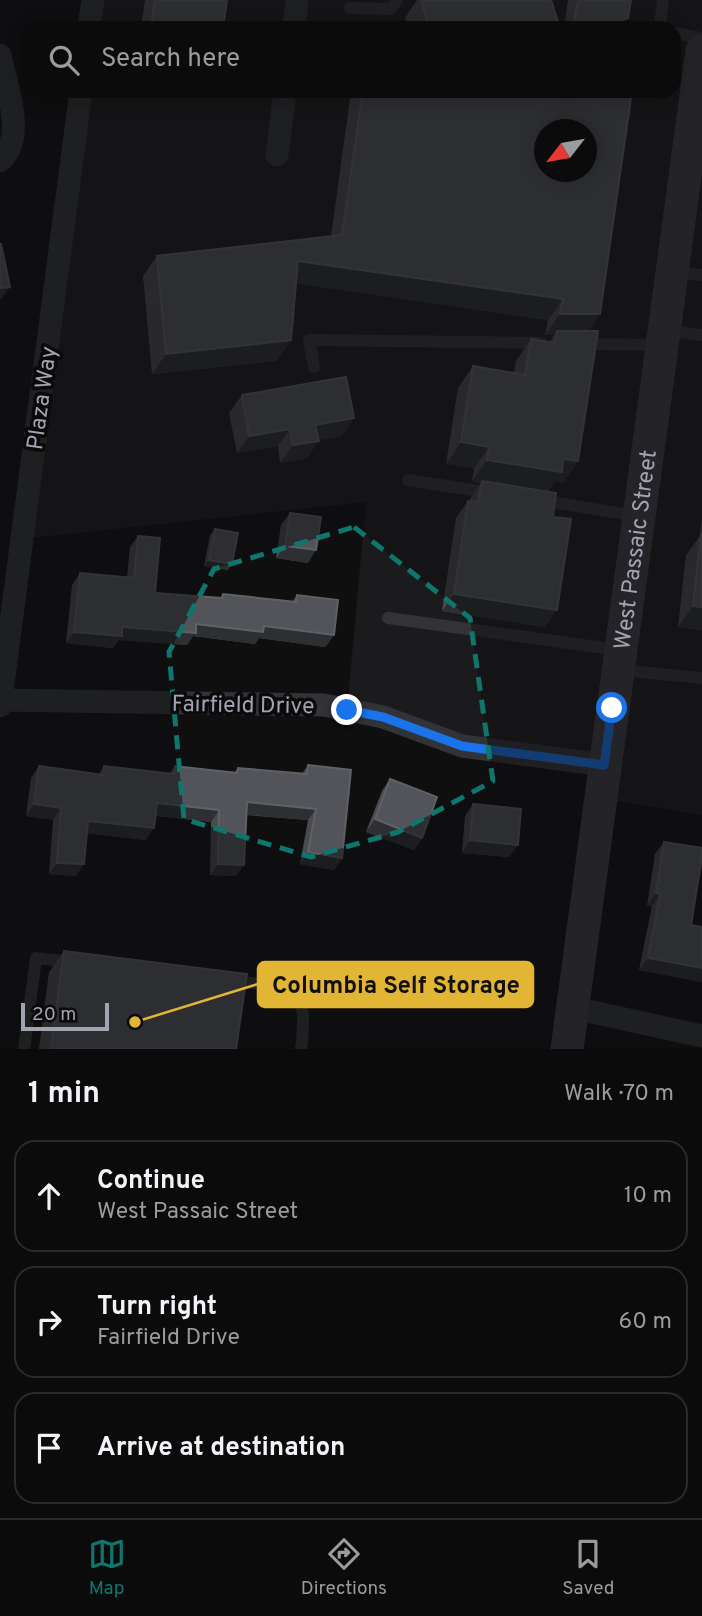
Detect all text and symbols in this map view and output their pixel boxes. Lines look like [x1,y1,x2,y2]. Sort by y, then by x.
search box [21,21,681,98]
icon: search [45,41,83,79]
text: Search here [101,43,240,76]
north arrow [534,119,597,182]
street label: Plaza Way [22,345,65,452]
street label: West Passaic Street [609,448,665,652]
street label: Fairfield Drive [171,691,315,722]
route start [596,692,627,723]
route end [331,694,362,725]
callout: Columbia Self Storage [258,962,533,1007]
text: Columbia Self Storage [272,972,520,1002]
scale bar [21,1000,108,1032]
text: 20 m [32,1003,76,1027]
text: 1 min [28,1076,100,1113]
text: Walk · 70 m [564,1080,674,1109]
text: Continue [97,1165,205,1198]
icon: ahead [30,1177,68,1215]
text: 10 m [624,1182,672,1211]
text: West Passaic Street [97,1198,298,1227]
text: Turn right [97,1291,217,1324]
icon: right [30,1303,68,1341]
text: 60 m [619,1308,672,1337]
text: Fairfield Drive [97,1324,240,1353]
icon: arrive [30,1429,68,1467]
text: Arrive at destination [97,1432,345,1465]
tab: Map [88,1535,126,1601]
tab: Directions [301,1535,387,1601]
tab: Saved [562,1535,614,1601]

